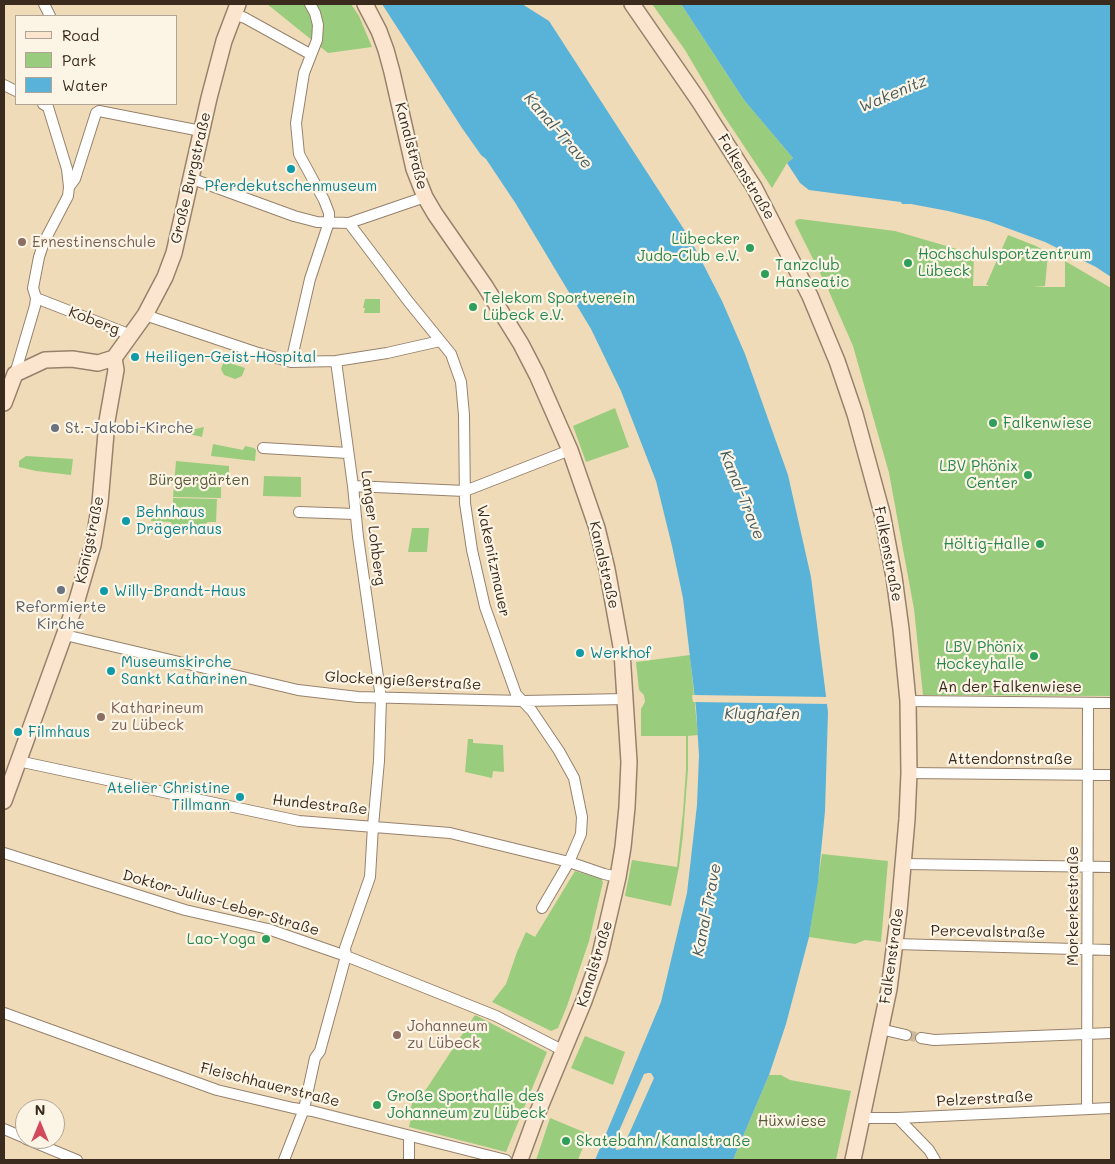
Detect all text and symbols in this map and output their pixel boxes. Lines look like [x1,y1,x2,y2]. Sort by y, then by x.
legend [15,15,178,105]
text: Road [62,25,99,45]
text: Park [62,50,96,70]
water label: Wakenitz [856,71,930,117]
text: Water [62,75,108,95]
water label: Kanal-Trave [520,89,596,173]
street label: Kanalstraße [391,100,431,192]
street label: Große Burgstraße [167,110,215,246]
street label: Falkenstraße [713,131,779,223]
marker: Pferdekutschenmuseum [285,163,297,175]
place label: Pferdekutschenmuseum [205,177,377,195]
place label: Lübecker Judo-Club e.V. [637,230,740,265]
place label: Ernestinenschule [32,233,156,251]
marker: Ernestinenschule [16,236,28,248]
marker: Lübecker Judo-Club e.V. [744,242,756,254]
place label: Hochschulsportzentrum Lübeck [918,245,1091,280]
place label: Tanzclub Hanseatic [775,256,849,291]
marker: Hochschulsportzentrum Lübeck [902,257,914,269]
marker: Tanzclub Hanseatic [759,268,771,280]
place label: Telekom Sportverein Lübeck e.V. [483,289,635,324]
marker: Telekom Sportverein Lübeck e.V. [467,301,479,313]
street label: Koberg [66,303,122,339]
place label: Heiligen-Geist-Hospital [145,348,316,366]
marker: Heiligen-Geist-Hospital [129,351,141,363]
place label: Falkenwiese [1003,414,1092,432]
marker: Falkenwiese [987,417,999,429]
place label: St.-Jakobi-Kirche [65,419,194,437]
marker: St.-Jakobi-Kirche [49,422,61,434]
water label: Kanal-Trave [715,448,769,542]
place label: LBV Phönix Center [939,457,1018,492]
street label: Langer Lohberg [357,469,389,587]
marker: LBV Phönix Center [1022,469,1034,481]
park label: Bürgergärten [149,471,249,489]
street label: Königstraße [72,495,108,585]
place label: Behnhaus Drägerhaus [136,503,222,538]
street label: Wakenitzmauer [472,503,514,619]
street label: Falkenstraße [870,505,906,603]
marker: Behnhaus Drägerhaus [120,515,132,527]
street label: Kanalstraße [585,519,623,611]
place label: Höltig-Halle [944,535,1030,553]
marker: Höltig-Halle [1034,538,1046,550]
place label: Willy-Brandt-Haus [114,582,246,600]
marker: Reformierte Kirche [55,584,67,596]
marker: Willy-Brandt-Haus [98,585,110,597]
place label: Reformierte Kirche [16,598,106,633]
place label: LBV Phönix Hockeyhalle [936,638,1024,673]
place label: Werkhof [590,644,651,662]
marker: Werkhof [574,647,586,659]
marker: LBV Phönix Hockeyhalle [1028,650,1040,662]
place label: Museumskirche Sankt Katharinen [121,653,247,688]
marker: Museumskirche Sankt Katharinen [105,665,117,677]
street label: Glockengießerstraße [324,668,482,694]
street label: An der Falkenwiese [938,678,1082,696]
place label: Katharineum zu Lübeck [111,699,204,734]
water label: Klughafen [724,704,800,724]
marker: Katharineum zu Lübeck [95,711,107,723]
place label: Filmhaus [28,723,90,741]
marker: Filmhaus [12,726,24,738]
street label: Attendornstraße [948,750,1072,768]
place label: Atelier Christine Tillmann [106,779,230,814]
marker: Atelier Christine Tillmann [234,791,246,803]
street label: Hundestraße [272,791,368,819]
street label: Morkerkestraße [1064,846,1082,966]
water label: Kanal-Trave [689,862,725,958]
street label: Doktor-Julius-Leber-Straße [121,866,321,940]
street label: Falkenstraße [876,907,908,1005]
street label: Kanalstraße [573,919,617,1009]
street label: Percevalstraße [931,922,1045,942]
place label: Lao-Yoga [187,930,256,948]
marker: Lao-Yoga [260,933,272,945]
place label: Johanneum zu Lübeck [407,1017,488,1052]
marker: Johanneum zu Lübeck [391,1029,403,1041]
street label: Fleischhauerstraße [198,1059,342,1111]
place label: Große Sporthalle des Johanneum zu Lübeck [387,1087,546,1122]
street label: Pelzerstraße [936,1087,1034,1111]
north arrow [15,1099,65,1149]
marker: Große Sporthalle des Johanneum zu Lübeck [371,1099,383,1111]
text: N [35,1100,45,1119]
park label: Hüxwiese [758,1112,826,1130]
place label: Skatebahn/Kanalstraße [576,1132,751,1150]
marker: Skatebahn/Kanalstraße [560,1135,572,1147]

